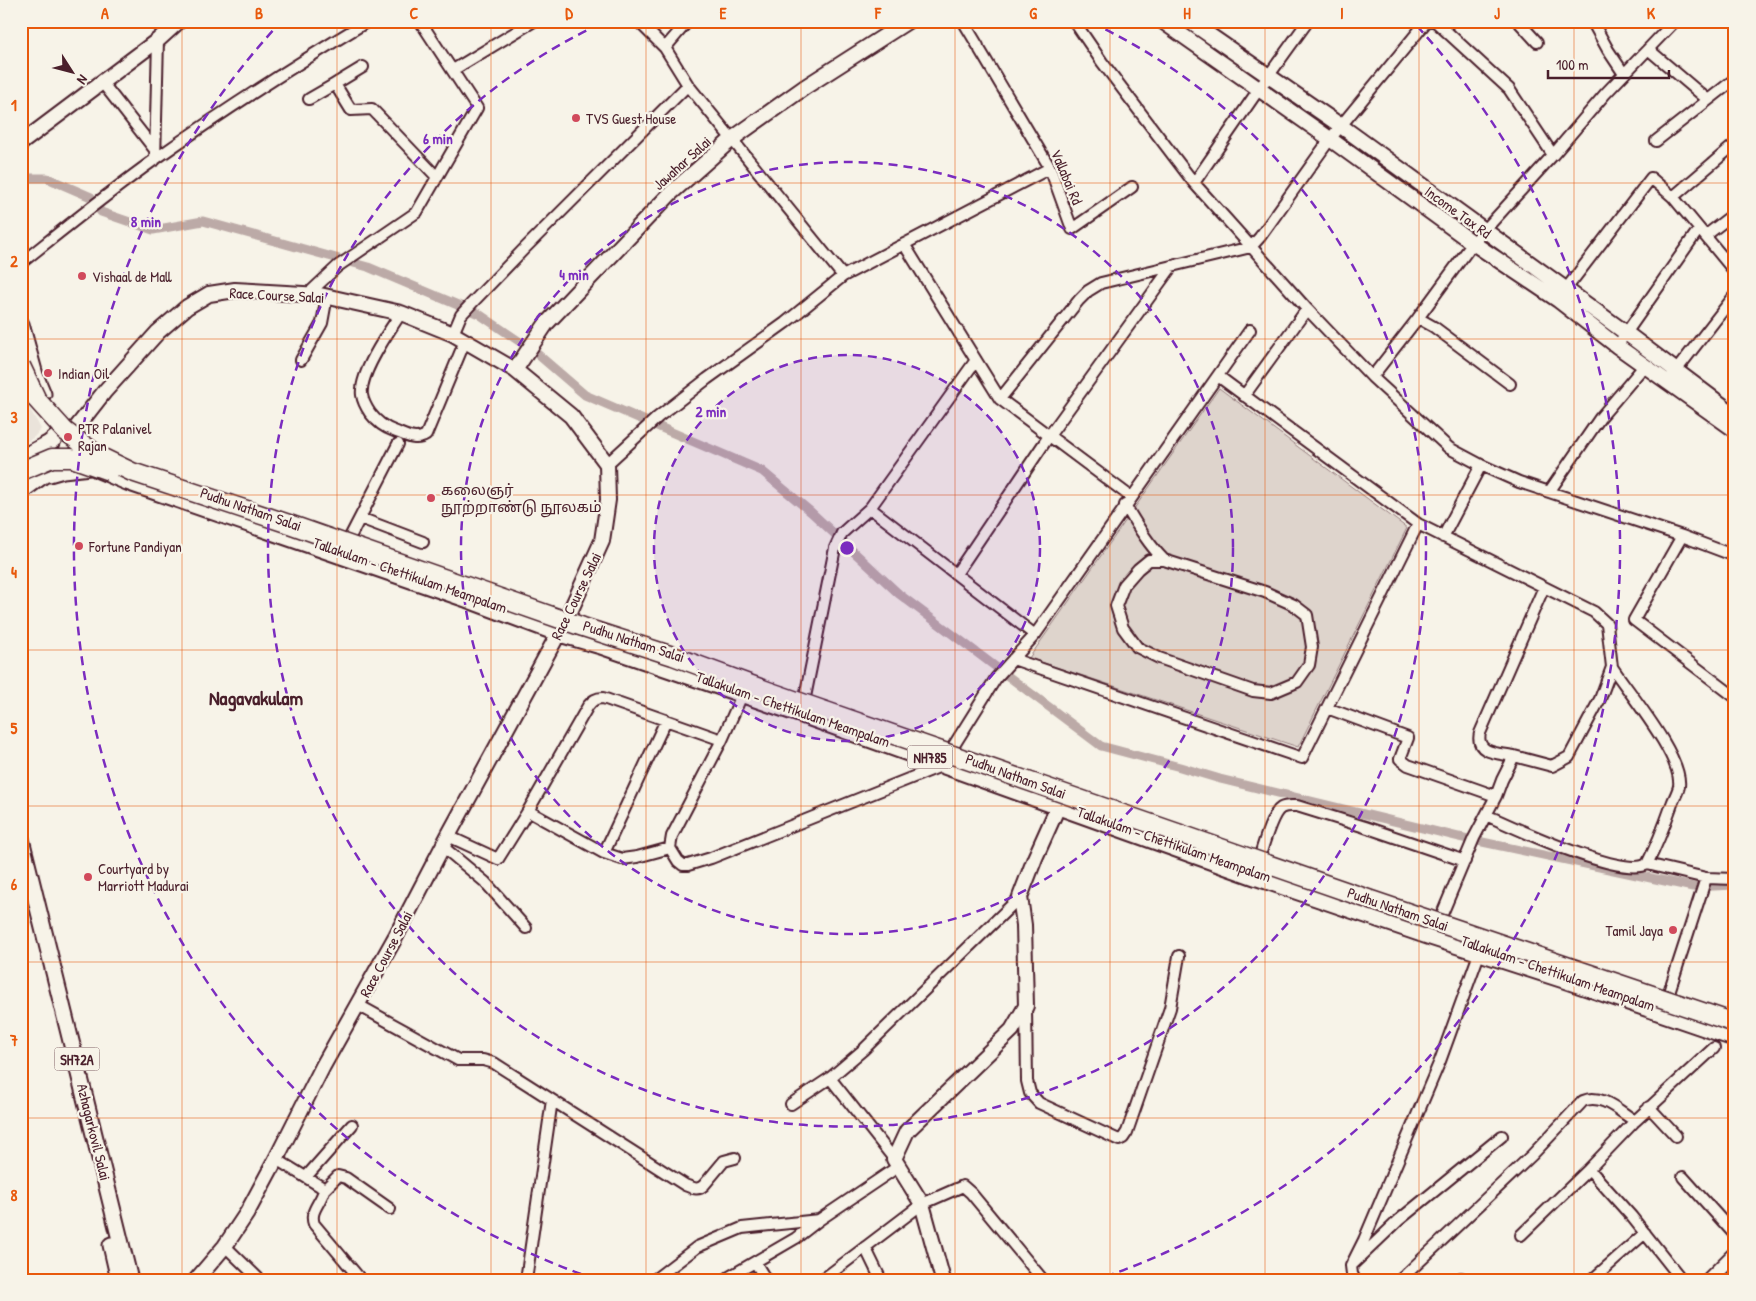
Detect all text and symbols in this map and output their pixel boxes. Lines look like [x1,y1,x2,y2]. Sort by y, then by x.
text: A [101,2,109,24]
text: B [255,2,263,24]
text: C [410,2,419,24]
text: D [565,2,573,24]
text: E [719,2,727,24]
text: F [874,2,882,24]
text: G [1029,2,1037,24]
text: H [1183,2,1191,24]
text: I [1340,2,1344,24]
text: J [1494,2,1500,24]
text: K [1647,2,1656,24]
north arrow [48,48,98,98]
scale bar [1548,48,1670,80]
text: 100 m [1556,54,1589,75]
text: N [73,71,93,89]
text: 1 [11,94,17,116]
place label: TVS Guest House [586,108,676,129]
marker: TVS Guest House [570,112,582,124]
text: 6 min [423,128,453,149]
street label: Jawahar Salai [648,131,716,195]
street label: Vallabai Rd [1046,146,1088,208]
street label: Income Tax Rd [1420,181,1496,243]
text: 8 min [131,211,161,232]
text: 2 [10,250,18,272]
text: 4 min [559,264,589,285]
place label: Vishaal de Mall [92,266,172,287]
marker: Vishaal de Mall [76,270,88,282]
street label: Race Course Salai [229,282,325,308]
place label: Indian Oil [58,363,109,384]
marker: Indian Oil [42,367,54,379]
text: 2 min [696,401,727,422]
text: 3 [10,406,18,428]
place label: PTR Palanivel Rajan [78,418,152,456]
marker: PTR Palanivel Rajan [62,431,74,443]
place label: கலைஞர் நூற்றாண்டு நூலகம் [441,479,602,518]
street label: Pudhu Natham Salai [198,482,304,536]
marker: கலைஞர் நூற்றாண்டு நூலகம் [425,492,437,504]
street label: Tallakulam - Chettikulam Meampalam [310,532,510,618]
place label: Fortune Pandiyan [88,536,182,557]
centre of rings [838,539,856,557]
marker: Fortune Pandiyan [73,540,85,552]
street label: Race Course Salai [546,549,606,643]
text: 4 [11,561,17,583]
street label: Pudhu Natham Salai [581,615,687,667]
street label: Tallakulam - Chettikulam Meampalam [693,666,893,752]
district label: Nagavakulam [209,684,303,712]
text: 5 [11,717,18,739]
road number: NH785 [908,746,952,769]
street label: Pudhu Natham Salai [963,748,1069,804]
street label: Tallakulam - Chettikulam Meampalam [1074,801,1274,887]
place label: Courtyard by Marriott Madurai [98,858,189,896]
marker: Courtyard by Marriott Madurai [82,871,94,883]
text: 6 [11,873,18,895]
street label: Pudhu Natham Salai [1345,882,1451,936]
street label: Race Course Salai [354,907,418,1001]
place label: Tamil Jaya [1605,920,1663,941]
marker: Tamil Jaya [1667,924,1679,936]
street label: Tallakulam - Chettikulam Meampalam [1458,930,1658,1016]
text: 7 [9,1029,18,1051]
road number: SH72A [54,1048,100,1070]
street label: Azhagarkovil Salai [72,1081,116,1183]
text: 8 [11,1184,18,1206]

